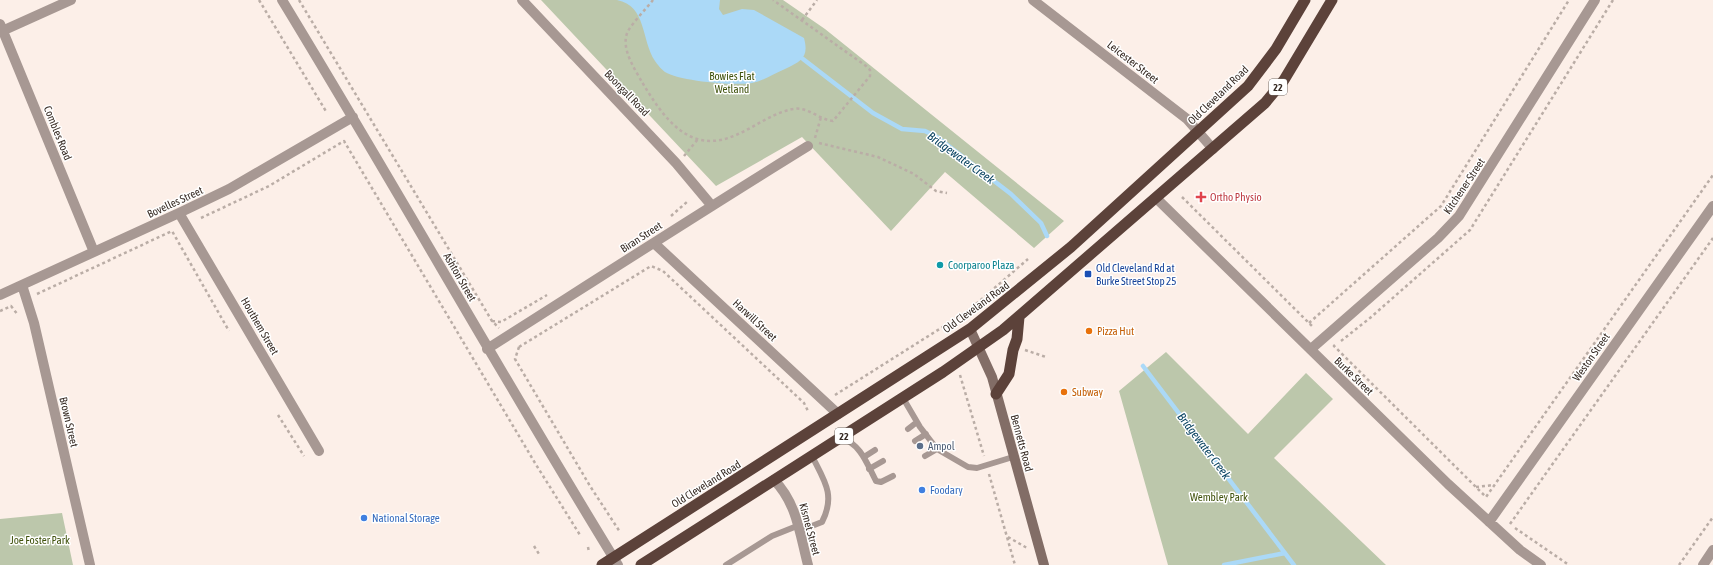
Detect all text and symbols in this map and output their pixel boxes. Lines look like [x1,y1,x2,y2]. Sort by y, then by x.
street label: Leicester Street [1105,38,1161,86]
street label: Old Cleveland Road [1185,63,1251,127]
street label: Boongall Road [602,68,652,118]
park label: Bowies Flat Wetland [709,70,755,95]
road number: 22 [1269,79,1287,95]
street label: Combles Road [42,104,74,162]
water label: Bridgewater Creek [925,129,998,187]
street label: Kitchener Street [1441,156,1487,216]
street label: Bovelles Street [145,184,205,220]
marker: Ortho Physio [1195,191,1207,203]
place label: Ortho Physio [1210,191,1262,203]
street label: Biran Street [618,219,664,255]
street label: Ashton Street [441,251,479,303]
place label: Coorparoo Plaza [948,259,1014,271]
marker: Coorparoo Plaza [935,260,945,270]
place label: Old Cleveland Rd at Burke Street Stop 25 [1096,262,1176,287]
marker: Old Cleveland Rd at Burke Street Stop 25 [1083,269,1093,279]
street label: Old Cleveland Road [940,279,1012,335]
street label: Houthem Street [239,295,281,357]
street label: Harwill Street [731,297,779,343]
place label: Pizza Hut [1097,325,1134,337]
marker: Pizza Hut [1084,326,1094,336]
street label: Weston Street [1570,331,1612,383]
street label: Burke Street [1332,355,1376,397]
place label: Subway [1072,386,1104,398]
marker: Subway [1059,387,1069,397]
street label: Brown Street [57,396,81,448]
water label: Bridgewater Creek [1174,410,1234,483]
street label: Bennetts Road [1009,413,1035,473]
road number: 22 [835,428,853,444]
place label: Ampol [928,440,955,452]
marker: Ampol [915,441,925,451]
street label: Old Cleveland Road [669,458,743,510]
place label: Foodary [930,484,963,496]
marker: Foodary [917,485,927,495]
park label: Wembley Park [1190,491,1248,503]
street label: Kismet Street [797,502,823,556]
place label: National Storage [372,512,440,524]
marker: National Storage [359,513,369,523]
park label: Joe Foster Park [10,534,70,546]

